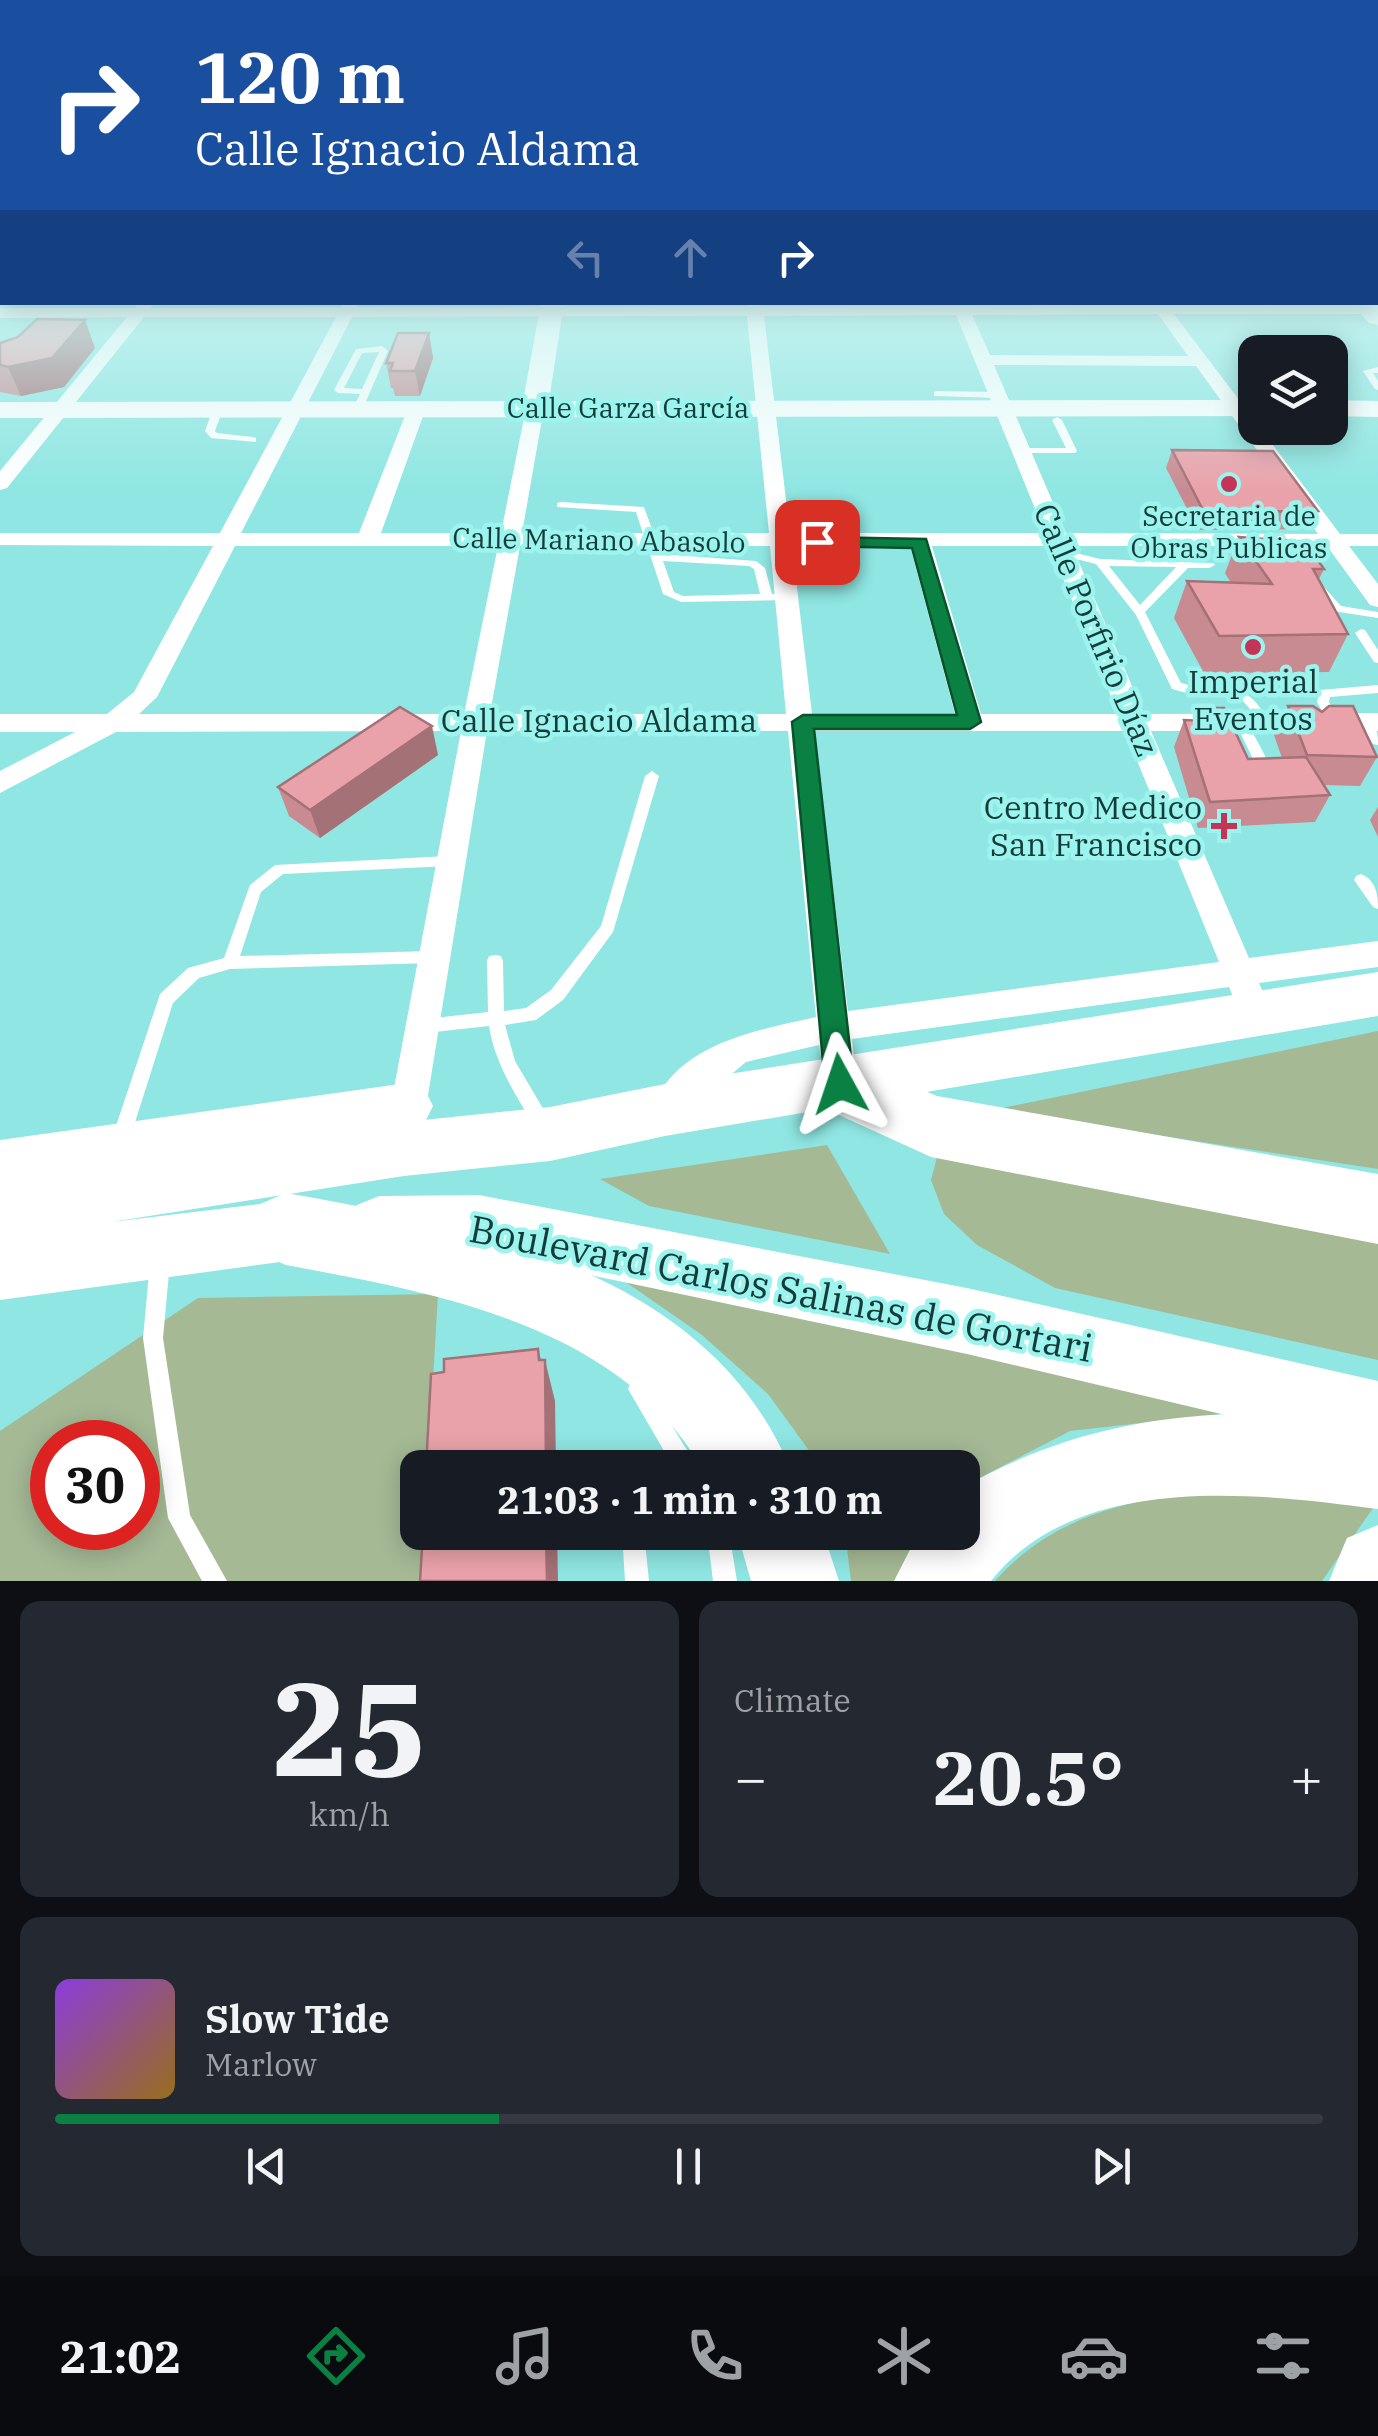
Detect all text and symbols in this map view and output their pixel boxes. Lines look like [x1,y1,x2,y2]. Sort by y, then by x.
text: 120 m [195,31,405,122]
icon: right [30,40,160,170]
text: Calle Ignacio Aldama [195,119,640,177]
icon: left [558,230,613,285]
icon: ahead [663,230,718,285]
icon: right [768,230,823,285]
map controls [1238,335,1348,445]
button: layers [1238,335,1348,445]
street label: Calle Garza García [507,389,749,426]
marker: Secretaria de Obras Publicas [1218,473,1240,495]
street label: Calle Porfirio Díaz [1025,497,1169,762]
place label: Secretaria de Obras Publicas [1131,497,1327,566]
pin [775,500,860,585]
icon: arrive [790,515,845,570]
street label: Calle Mariano Abasolo [452,518,746,561]
marker: Imperial Eventos [1242,636,1264,658]
place label: Imperial Eventos [1188,660,1318,739]
street label: Calle Ignacio Aldama [441,699,757,741]
place label: Centro Medico San Francisco [984,786,1202,865]
marker: Centro Medico San Francisco [1211,813,1237,839]
position arrow [788,1032,892,1136]
street label: Boulevard Carlos Salinas de Gortari [466,1203,1097,1372]
speed limit sign: 30 [30,1420,160,1550]
text: 21:03 · 1 min · 310 m [497,1475,883,1524]
text: 25 [271,1643,428,1812]
text: Climate [734,1679,851,1721]
text: 20.5° [933,1728,1124,1826]
text: − [734,1742,767,1813]
text: + [1290,1742,1323,1813]
text: km/h [309,1793,390,1835]
text: Slow Tide [205,1994,390,2043]
text: Marlow [205,2043,317,2085]
icon: previous [239,2139,294,2194]
icon: pause [661,2139,716,2194]
icon: next [1084,2139,1139,2194]
icon: directions [301,2321,371,2391]
icon: music [490,2321,560,2391]
icon: phone [680,2321,750,2391]
icon: climate [869,2321,939,2391]
icon: car [1059,2321,1129,2391]
icon: filters [1248,2321,1318,2391]
text: 21:02 [60,2327,181,2385]

